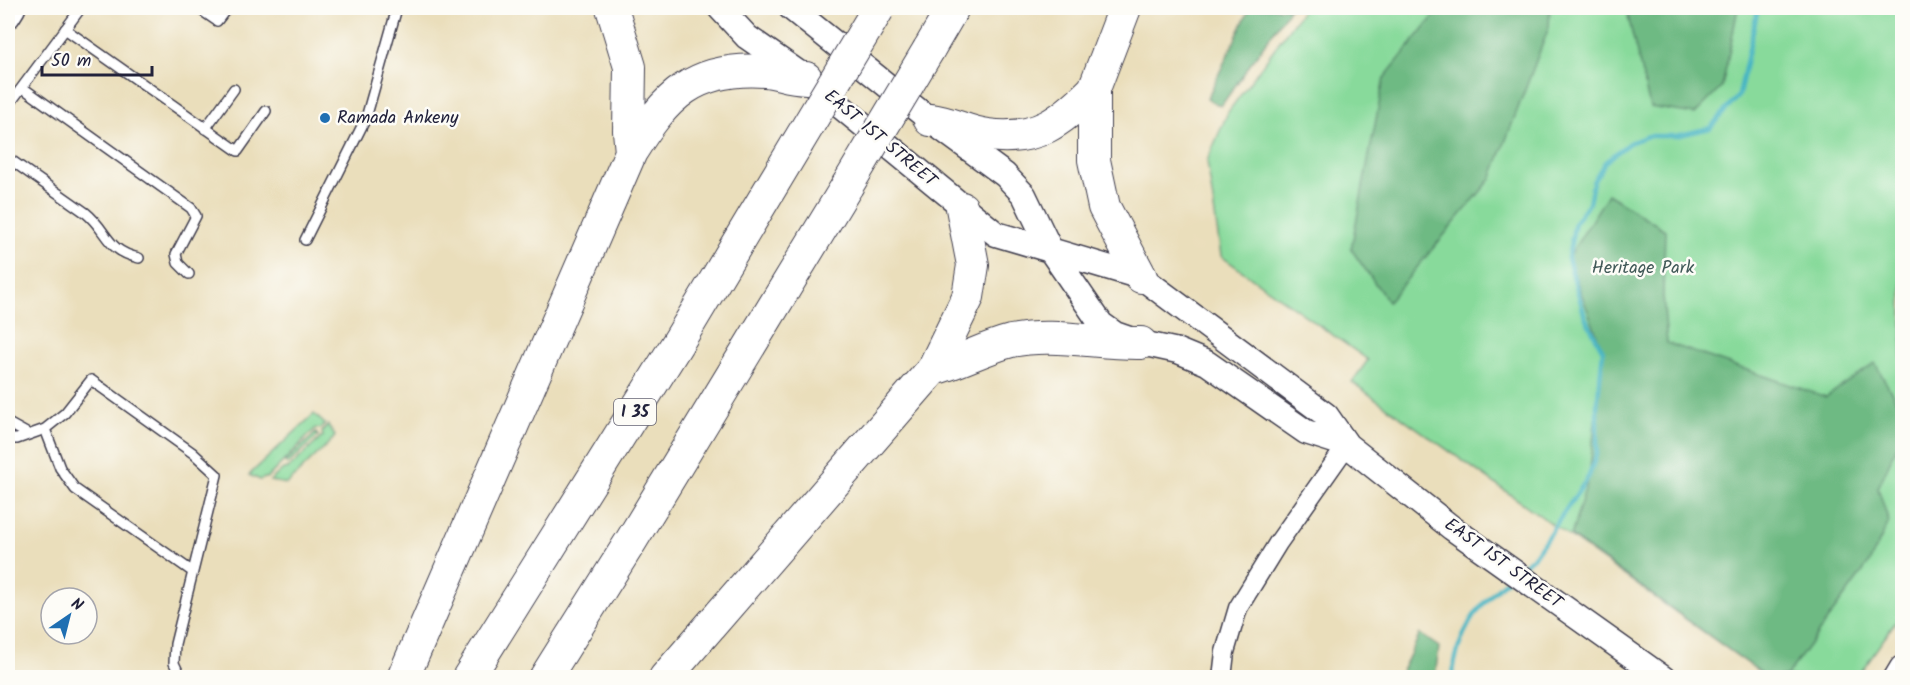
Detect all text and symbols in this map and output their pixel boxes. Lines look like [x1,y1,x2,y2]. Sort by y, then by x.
scale bar [42,39,152,77]
text: 50 m [51,47,91,76]
street label: EAST 1ST STREET [817,83,944,196]
place label: Ramada Ankeny [337,104,459,133]
marker: Ramada Ankeny [318,111,332,125]
park label: Heritage Park [1592,254,1695,283]
road number: I 35 [614,399,656,425]
street label: EAST 1ST STREET [1438,511,1569,618]
north arrow [39,586,99,646]
text: N [65,592,88,618]

